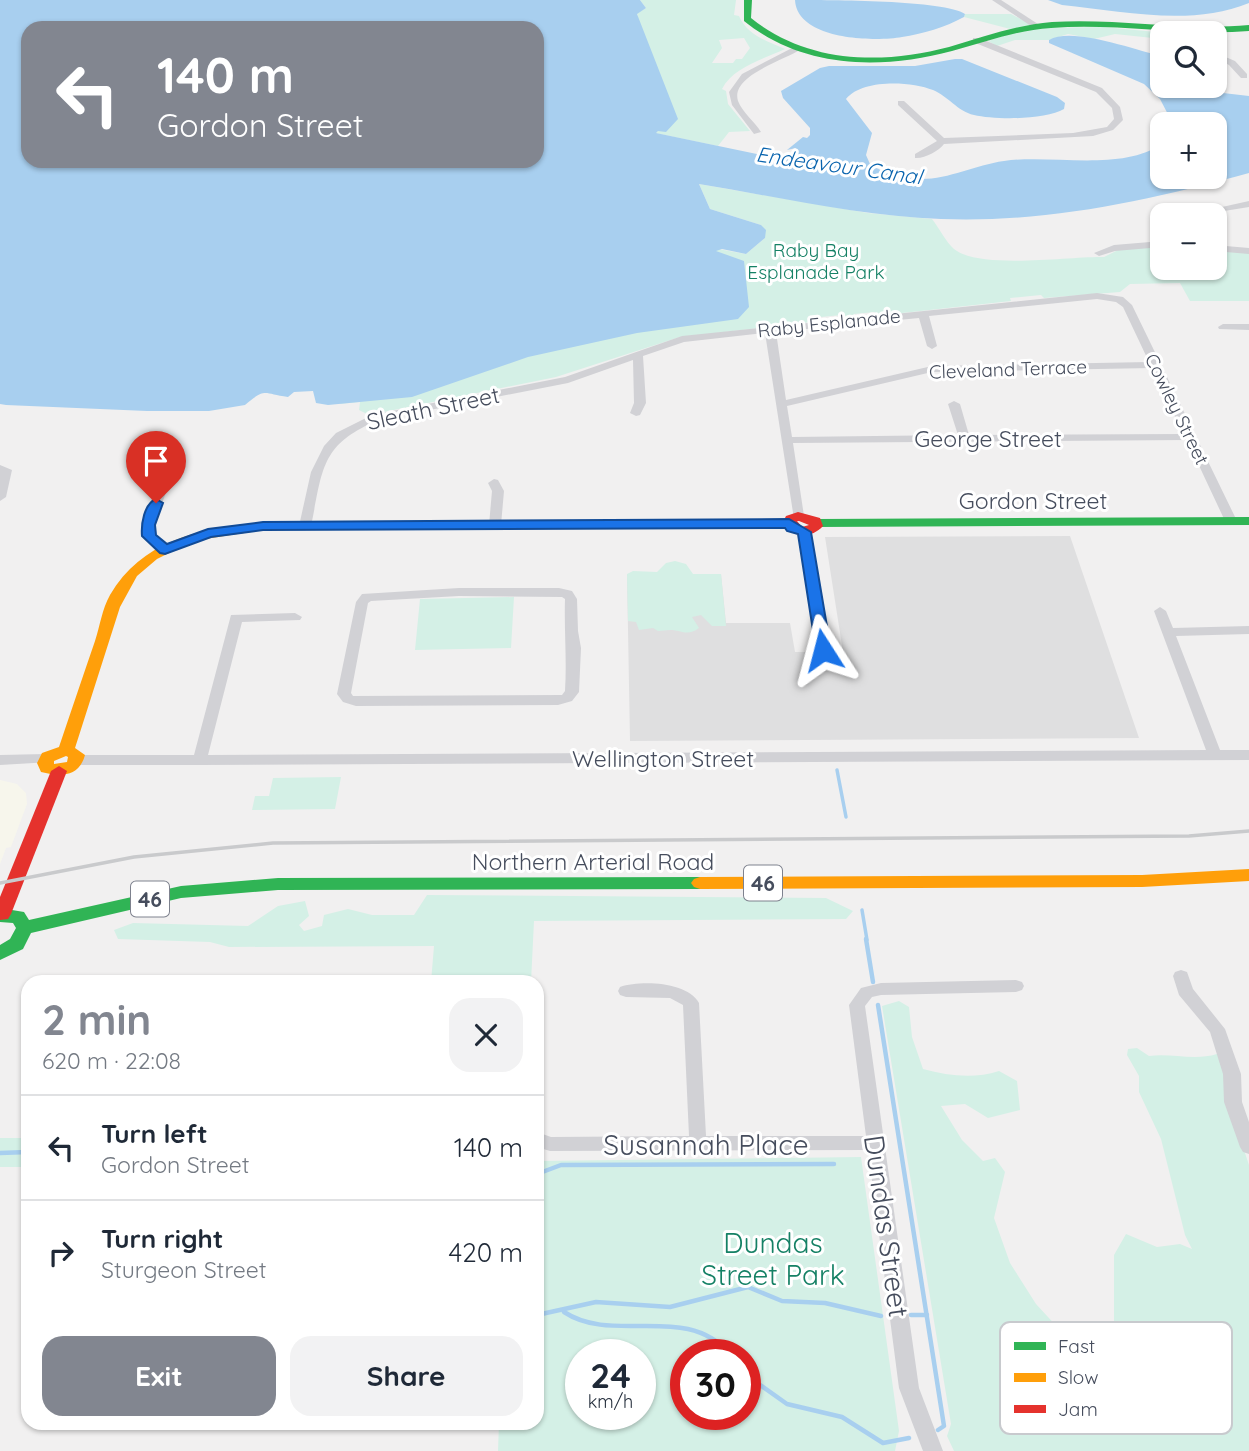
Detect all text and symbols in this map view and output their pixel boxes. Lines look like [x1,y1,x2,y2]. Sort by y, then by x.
map controls [1150,21,1227,280]
button: search [1150,21,1227,98]
text: 140 m [157,44,294,105]
icon: left [42,49,133,140]
text: Gordon Street [157,105,364,145]
button: + [1150,112,1227,189]
water label: Endeavour Canal [755,141,926,190]
button: − [1150,203,1227,280]
park label: Raby Bay Esplanade Park [747,238,885,284]
street label: Raby Esplanade [756,304,902,342]
street label: Cowley Street [1140,349,1214,469]
street label: Cleveland Terrace [929,354,1087,384]
street label: Sleath Street [364,380,502,436]
street label: George Street [914,424,1062,453]
pin [126,431,186,503]
icon: arrive [137,442,175,480]
street label: Gordon Street [959,486,1107,515]
position arrow [786,613,860,687]
street label: Wellington Street [572,744,754,773]
street label: Northern Arterial Road [472,847,714,876]
road number: 46 [744,866,782,900]
road number: 46 [131,881,169,916]
text: 2 min [42,993,151,1046]
button: close [449,998,523,1072]
text: 620 m · 22:08 [42,1046,181,1075]
text: Turn left [101,1117,208,1150]
street label: Susannah Place [603,1127,809,1162]
icon: left [42,1129,80,1167]
text: 140 m [454,1131,523,1164]
street label: Dundas Street [857,1133,917,1319]
text: Gordon Street [101,1150,250,1179]
text: Turn right [101,1222,223,1255]
park label: Dundas Street Park [701,1225,845,1292]
icon: right [42,1234,80,1272]
text: 420 m [449,1236,523,1269]
text: Sturgeon Street [101,1255,267,1284]
legend [1000,1322,1232,1434]
text: Fast [1058,1334,1095,1358]
button: Exit [42,1336,276,1416]
button: Share [290,1336,523,1416]
speed limit sign: 30 [670,1339,761,1430]
text: 24 [590,1353,631,1397]
text: Slow [1058,1365,1099,1389]
text: km/h [588,1390,633,1413]
text: Jam [1058,1397,1098,1421]

